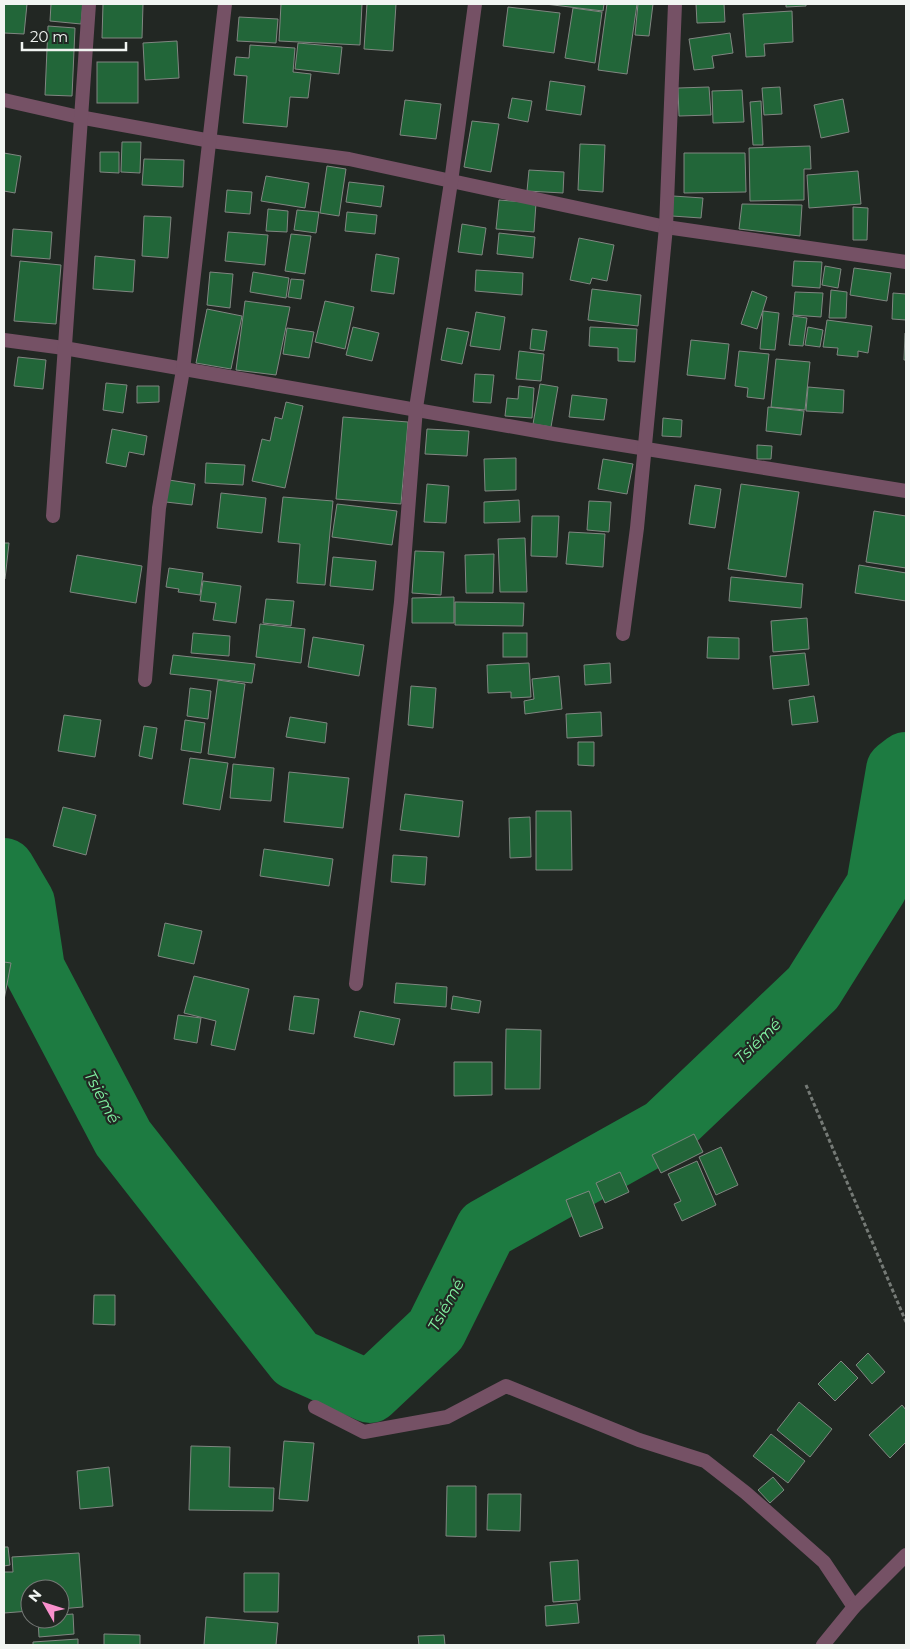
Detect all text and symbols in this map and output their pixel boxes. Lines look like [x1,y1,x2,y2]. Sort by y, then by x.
scale bar [22,20,126,52]
text: 20 m [30,27,68,46]
water label: Tsiémé [731,1014,785,1068]
water label: Tsiémé [80,1067,124,1127]
water label: Tsiémé [424,1275,468,1335]
north arrow [20,1579,70,1629]
text: N [24,1586,45,1606]

